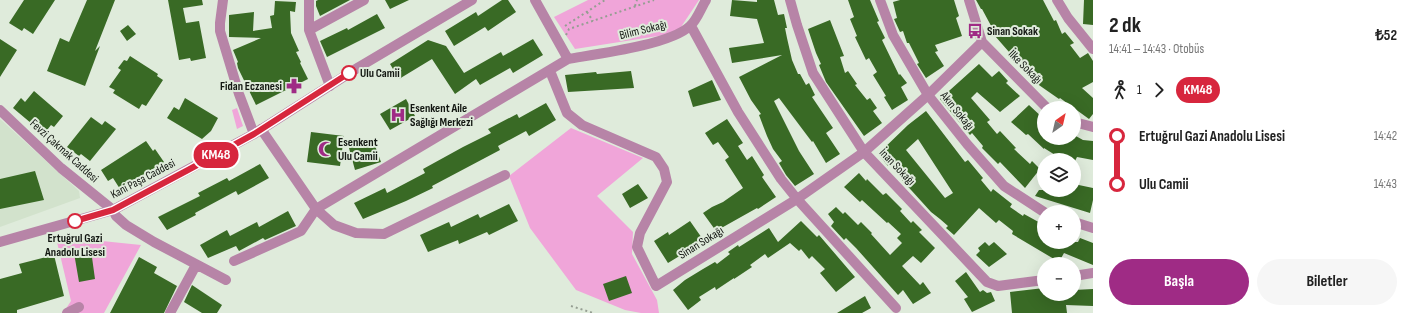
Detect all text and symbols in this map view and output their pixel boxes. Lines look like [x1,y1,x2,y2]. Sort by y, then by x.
text: 2 dk [1109,12,1141,39]
street label: Bilim Sokağı [618,17,668,43]
bus stop icon: Sinan Sokak [966,22,984,40]
place label: Sinan Sokak [987,24,1038,39]
text: ₺52 [1375,26,1397,45]
text: 14:41 – 14:43 · Otobüs [1109,41,1204,57]
street label: İlke Sokağı [1005,47,1045,87]
marker: Ulu Camii [341,65,357,81]
place label: Ulu Camii [360,66,400,81]
pharmacy icon: Fidan Eczanesi [285,77,303,95]
place label: Fidan Eczanesi [220,79,282,94]
icon: walk [1109,79,1131,101]
icon: forward [1148,79,1170,101]
text: KM48 [1184,81,1212,98]
text: 1 [1137,82,1142,98]
street label: Akın Sokağı [936,88,977,133]
place label: Esenkent Aile Sağlığı Merkezi [410,101,473,130]
north arrow [1037,101,1081,145]
map controls [1037,101,1081,301]
hospital icon: Esenkent Aile Sağlığı Merkezi [389,106,407,124]
street label: Fevzi Çakmak Caddesi [26,116,102,186]
text: Ertuğrul Gazi Anadolu Lisesi [1139,127,1285,146]
text: 14:42 [1374,128,1397,144]
place label: Esenkent Ulu Camii [338,135,378,164]
mosque icon: Esenkent Ulu Camii [317,140,335,158]
line badge: KM48 [188,142,244,168]
street label: İnan Sokağı [876,145,918,189]
text: KM48 [202,146,230,163]
button: layers [1037,153,1081,197]
street label: Kani Paşa Caddesi [108,156,178,202]
text: Ulu Camii [1139,175,1188,194]
text: 14:43 [1374,176,1397,192]
button: + [1037,205,1081,249]
marker: Ertuğrul Gazi Anadolu Lisesi [67,213,83,229]
street label: Sinan Sokağı [676,223,726,263]
place label: Ertuğrul Gazi Anadolu Lisesi [44,231,105,260]
button: − [1037,257,1081,301]
button: Başla [1109,259,1249,305]
button: Biletler [1257,259,1397,305]

